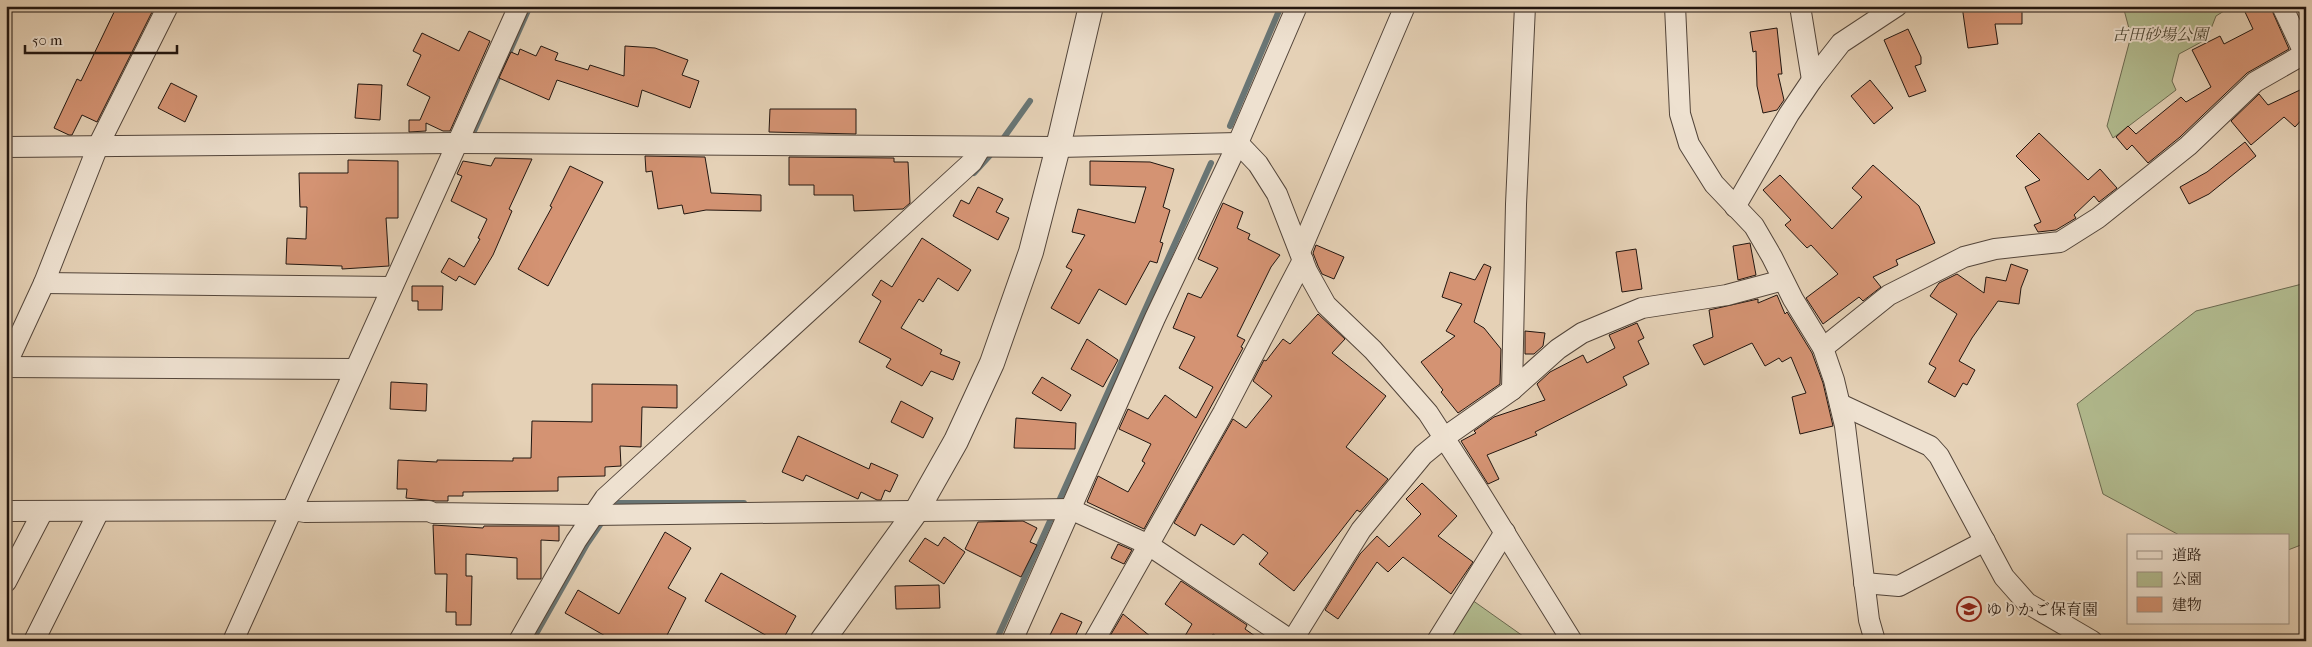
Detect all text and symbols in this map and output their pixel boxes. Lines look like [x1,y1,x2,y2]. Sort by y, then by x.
scale bar [25,22,178,54]
park label: 古田砂場公園 [2112,25,2211,44]
text: 50 m [32,31,63,49]
legend [2127,534,2290,624]
text: 道路 [2172,546,2202,564]
text: 公園 [2172,570,2202,588]
school or university icon: ゆりかご保育園 [1956,596,1982,622]
text: 建物 [2172,596,2202,614]
place label: ゆりかご保育園 [1986,600,2098,619]

